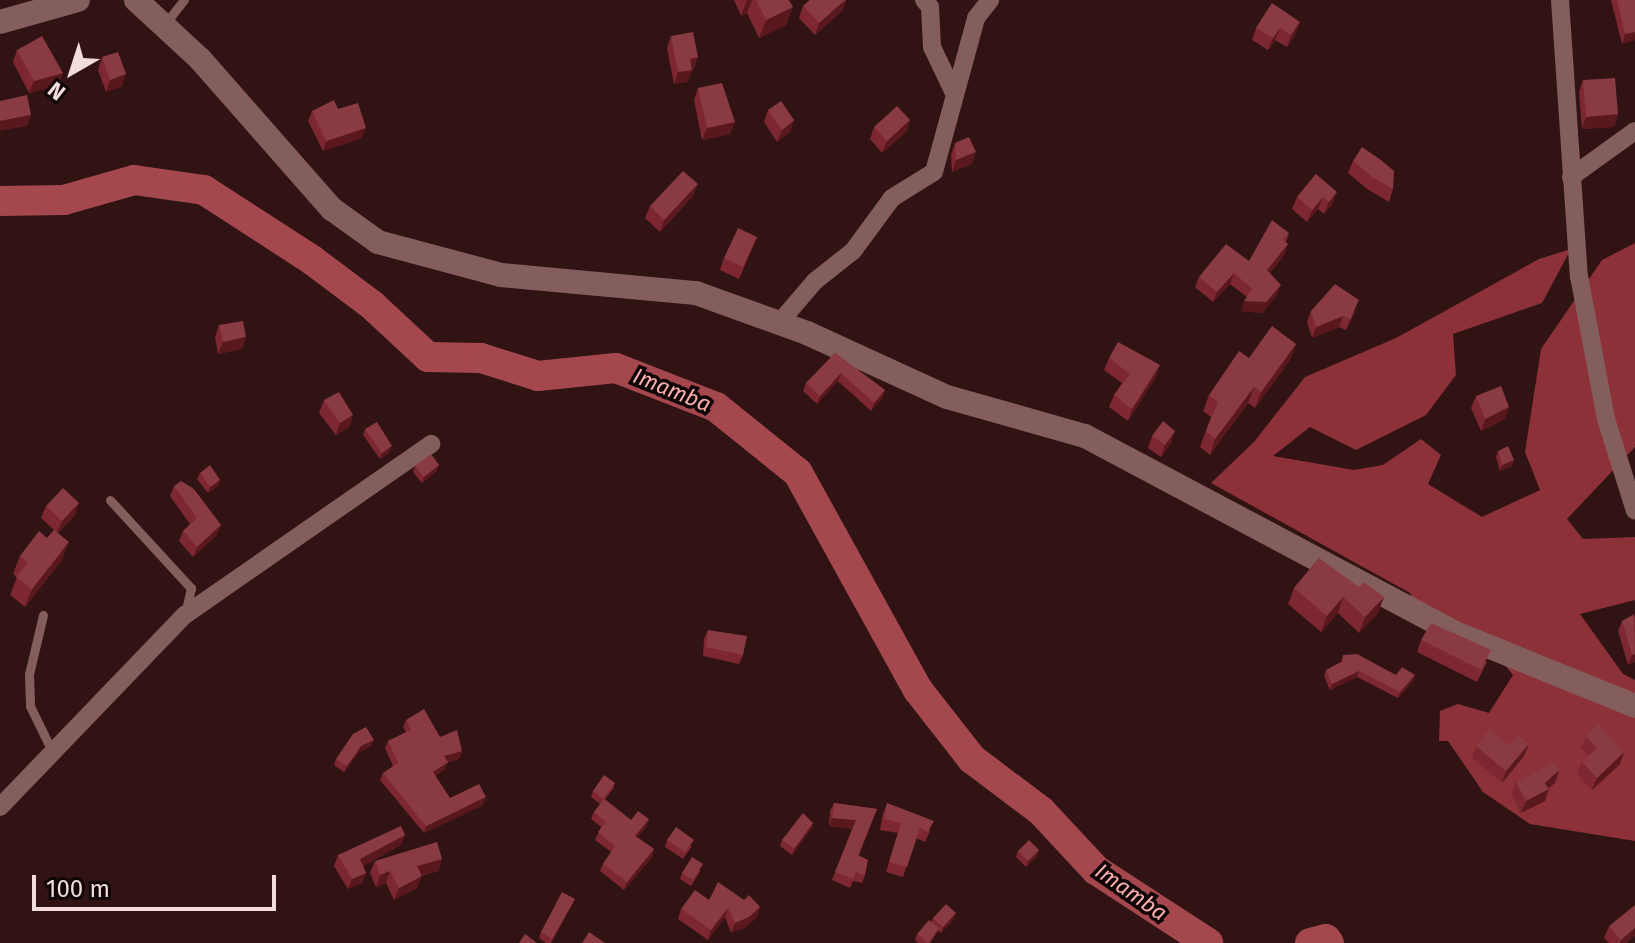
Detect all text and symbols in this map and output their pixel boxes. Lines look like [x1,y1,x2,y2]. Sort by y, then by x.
north arrow [32,32,112,112]
text: N [42,76,71,106]
water label: Imamba [629,362,715,418]
water label: Imamba [1090,858,1172,926]
scale bar [36,859,280,909]
text: 100 m [46,875,110,903]

